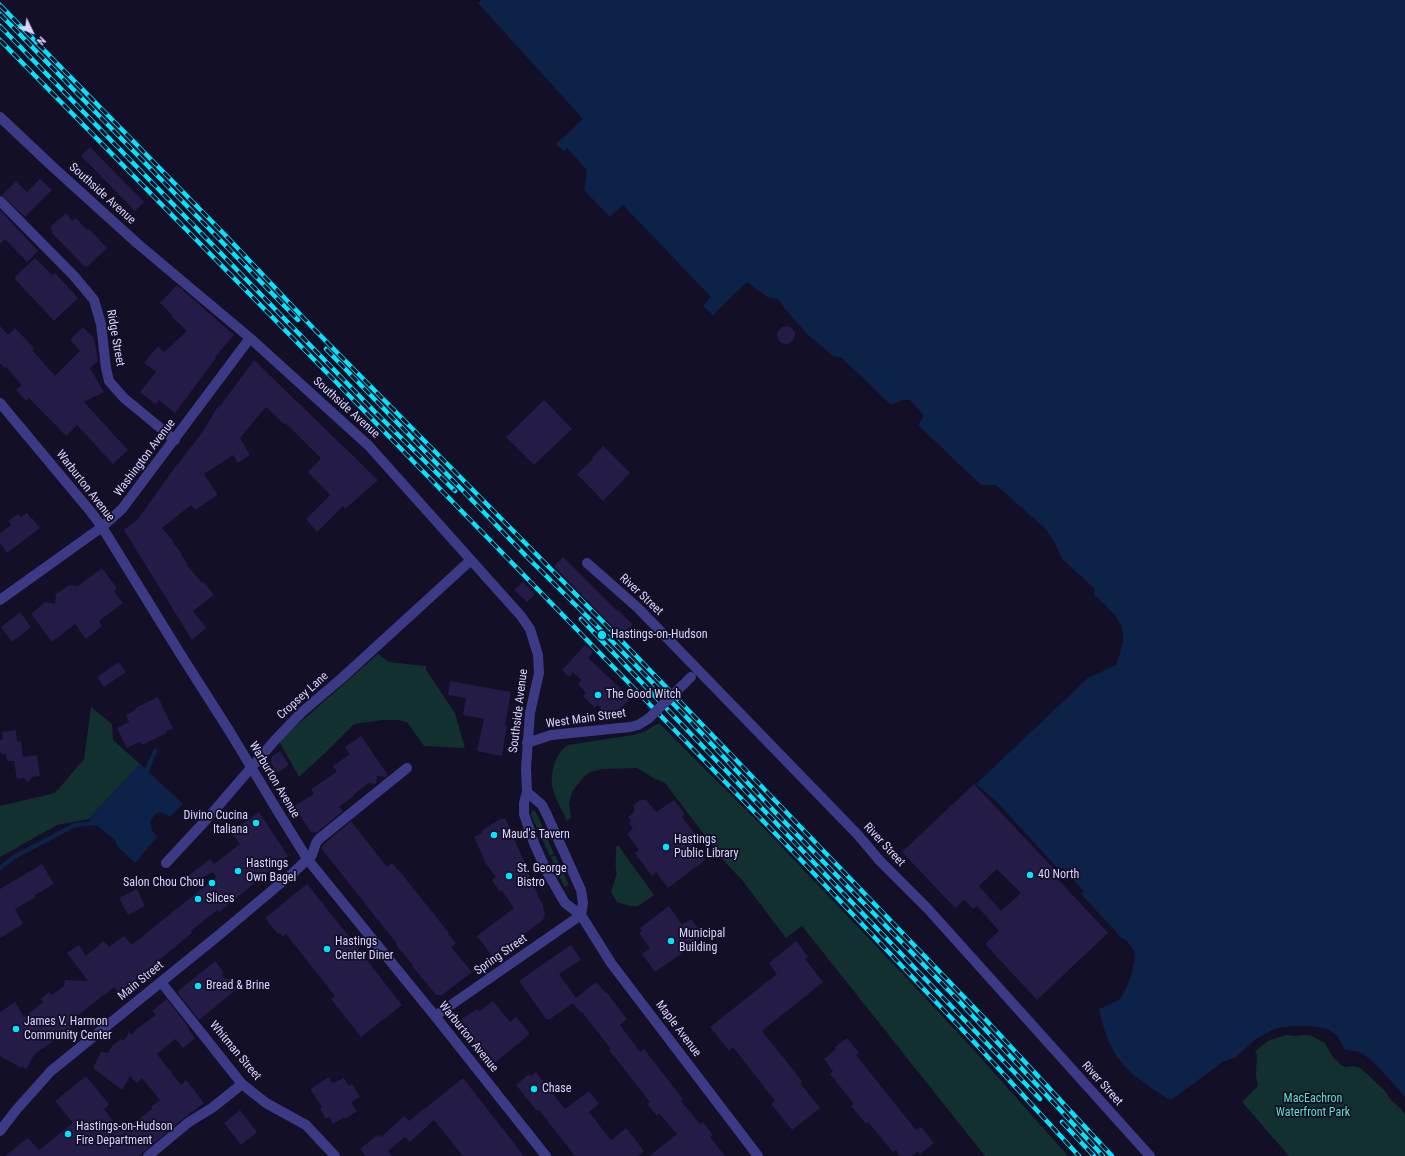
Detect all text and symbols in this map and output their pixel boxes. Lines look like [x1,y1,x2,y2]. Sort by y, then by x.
north arrow [12,12,52,52]
text: N [34,34,48,47]
street label: Southside Avenue [66,160,138,228]
street label: Ridge Street [103,308,127,368]
street label: Southside Avenue [310,374,382,442]
street label: Washington Avenue [111,417,179,499]
street label: Warburton Avenue [53,447,117,525]
street label: River Street [616,571,666,619]
place label: Hastings-on-Hudson [611,628,707,642]
marker: Hastings-on-Hudson [596,629,608,641]
street label: Southside Avenue [507,668,531,754]
street label: Cropsey Lane [274,669,332,723]
place label: The Good Witch [606,688,681,702]
marker: The Good Witch [593,690,603,700]
street label: West Main Street [545,706,627,732]
street label: Warburton Avenue [246,739,302,821]
place label: Divino Cucina Italiana [183,809,248,837]
marker: Divino Cucina Italiana [251,818,261,828]
street label: River Street [860,820,908,870]
place label: Maud's Tavern [502,828,570,842]
marker: Maud's Tavern [489,830,499,840]
place label: Hastings Public Library [674,833,738,861]
marker: Hastings Public Library [661,842,671,852]
place label: Hastings Own Bagel [246,857,296,885]
place label: St. George Bistro [517,862,567,890]
marker: Hastings Own Bagel [233,866,243,876]
place label: 40 North [1038,868,1079,882]
marker: 40 North [1025,870,1035,880]
marker: St. George Bistro [504,871,514,881]
place label: Salon Chou Chou [123,876,204,890]
marker: Salon Chou Chou [207,878,217,888]
place label: Slices [206,892,234,906]
marker: Slices [193,894,203,904]
place label: Municipal Building [679,927,725,955]
street label: Spring Street [472,932,530,978]
place label: Hastings Center Diner [335,935,394,963]
marker: Municipal Building [666,936,676,946]
marker: Hastings Center Diner [322,944,332,954]
street label: Main Street [115,958,167,1004]
place label: Bread & Brine [206,979,270,993]
marker: Bread & Brine [193,981,203,991]
street label: Maple Avenue [652,998,704,1060]
street label: Warburton Avenue [435,999,501,1075]
place label: James V. Harmon Community Center [24,1015,112,1043]
street label: Whitman Street [206,1019,264,1083]
marker: James V. Harmon Community Center [11,1024,21,1034]
street label: River Street [1078,1059,1126,1109]
place label: Chase [542,1082,571,1096]
marker: Chase [529,1084,539,1094]
park label: MacEachron Waterfront Park [1276,1092,1350,1120]
place label: Hastings-on-Hudson Fire Department [76,1120,172,1148]
marker: Hastings-on-Hudson Fire Department [63,1129,73,1139]

